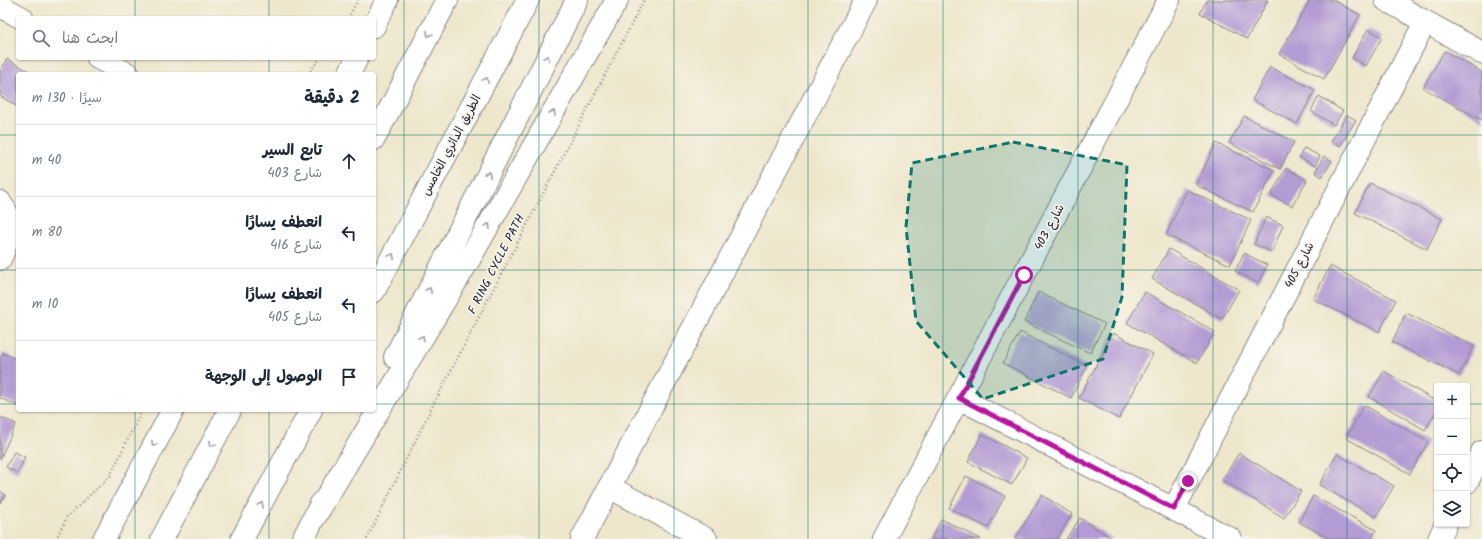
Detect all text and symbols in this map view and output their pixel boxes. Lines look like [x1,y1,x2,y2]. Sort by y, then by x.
search box [16,16,376,60]
icon: search [30,27,52,49]
text: ابحث هنا [62,27,118,51]
one-way arrow [426,30,434,38]
one-way arrow [543,55,550,62]
one-way arrow [481,77,489,84]
text: 2 دقيقة [304,85,360,112]
text: سيرًا · 130 m [32,88,102,109]
street label: الطريق الدائري الخامس [417,91,486,199]
one-way arrow [548,110,555,117]
text: تابع السير [263,139,322,163]
text: 40 m [32,150,61,171]
icon: ahead [338,150,360,172]
text: شارع 403 [268,163,322,184]
one-way arrow [483,171,491,178]
street label: شارع 403 [1029,201,1070,254]
text: انعطف يسارًا [245,211,322,235]
street label: F RING CYCLE PATH [463,211,530,318]
text: 80 m [32,222,62,243]
icon: left [338,222,360,244]
one-way arrow [484,223,491,230]
text: شارع 416 [270,235,322,256]
street label: شارع 405 [1280,239,1319,292]
one-way arrow [388,253,395,261]
route start [1015,266,1033,284]
text: انعطف يسارًا [245,283,322,307]
one-way arrow [424,286,432,294]
text: 10 m [32,294,58,315]
icon: left [338,294,360,316]
text: شارع 405 [268,307,322,328]
one-way arrow [418,335,425,342]
text: الوصول إلى الوجهة [205,365,322,389]
icon: arrive [338,366,360,388]
map controls [1434,383,1470,527]
button: + [1434,383,1470,419]
button: − [1434,419,1470,455]
one-way arrow [152,440,159,448]
one-way arrow [210,440,217,448]
button: locate [1434,455,1470,491]
route end [1179,472,1197,490]
button: layers [1434,491,1470,527]
one-way arrow [256,501,263,509]

